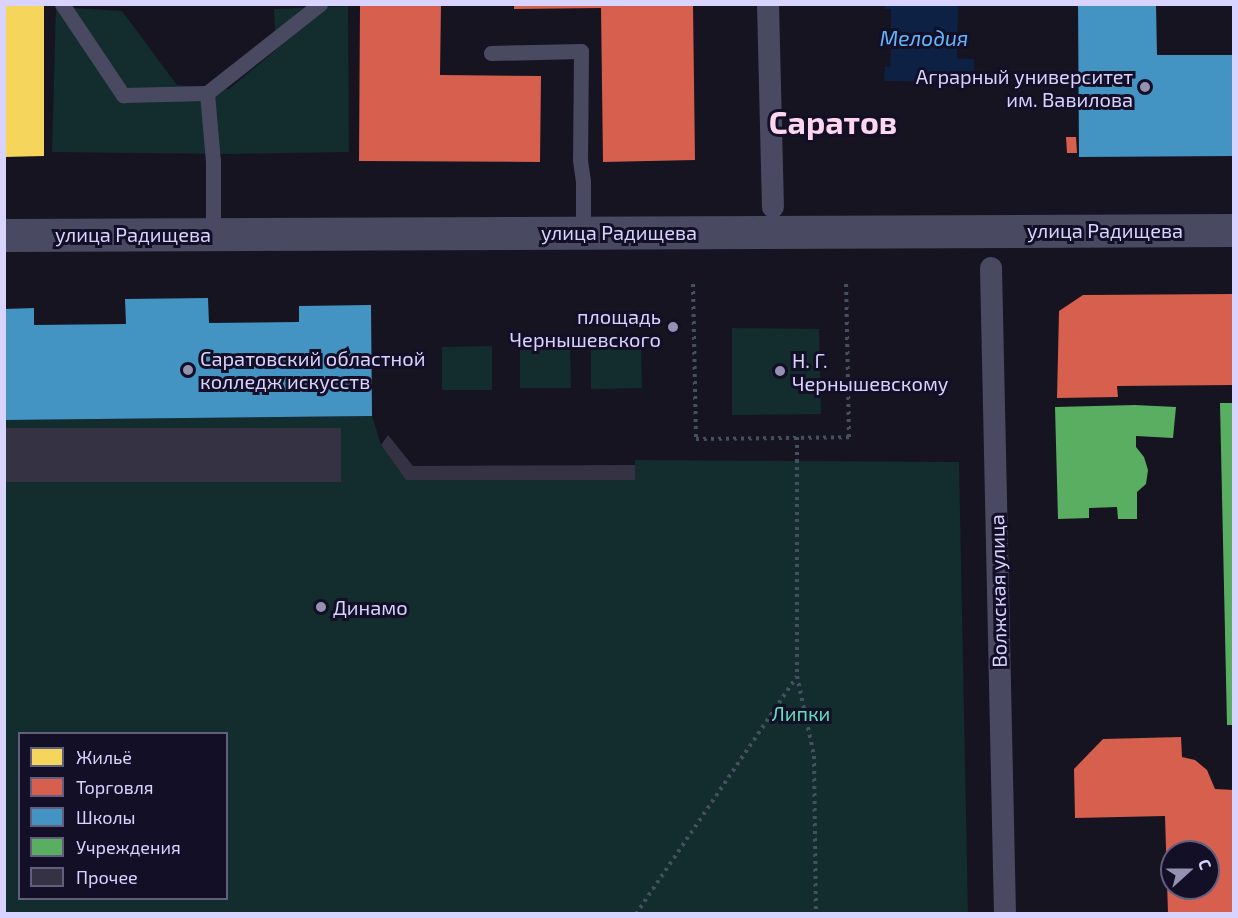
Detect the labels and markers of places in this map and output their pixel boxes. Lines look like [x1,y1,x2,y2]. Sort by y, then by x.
place label: Аграрный университет им. Вавилова [916,64,1133,111]
marker: Аграрный университет им. Вавилова [1138,80,1152,94]
place label: площадь Чернышевского [510,304,661,351]
marker: площадь Чернышевского [666,320,680,334]
place label: Саратовский областной колледж искусств [200,346,425,393]
place label: Н. Г. Чернышевскому [792,348,948,395]
marker: Саратовский областной колледж искусств [181,363,195,377]
marker: Н. Г. Чернышевскому [773,364,787,378]
place label: Динамо [333,595,408,619]
marker: Динамо [314,600,328,614]

